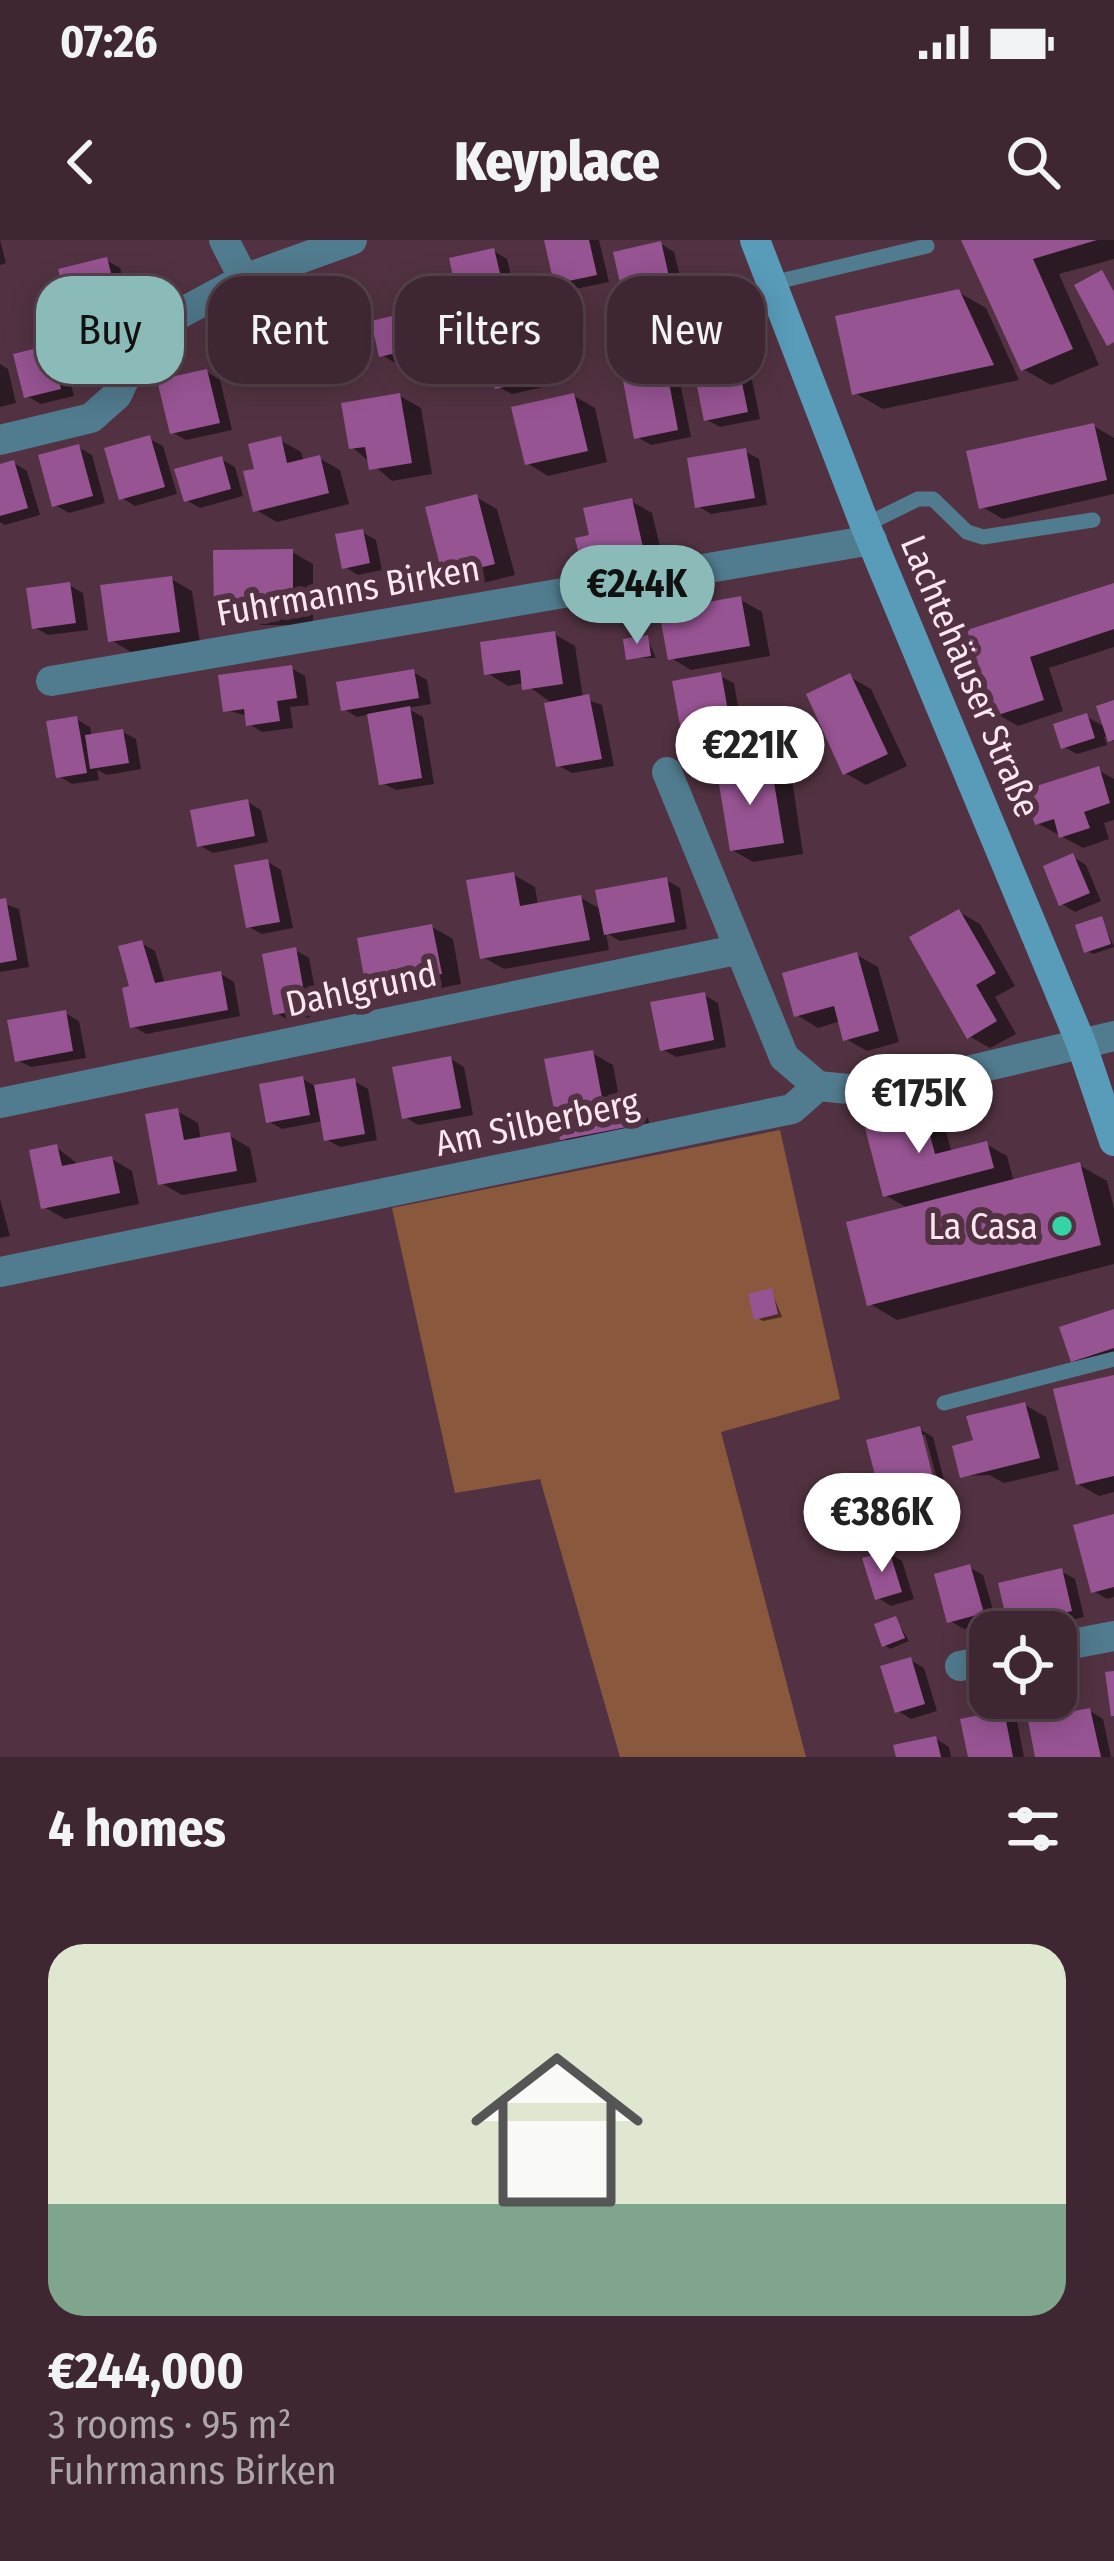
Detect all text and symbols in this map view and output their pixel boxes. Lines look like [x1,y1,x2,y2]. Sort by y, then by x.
text: 07:26 [60,15,158,69]
icon: back [48,129,114,195]
icon: search [1000,129,1066,195]
text: Keyplace [454,130,660,194]
chip: Buy [36,276,184,384]
chip: Rent [208,276,371,384]
chip: Filters [395,276,583,384]
chip: New [607,276,765,384]
street label: Lachtehäuser Straße [891,529,1049,824]
pin: €244K [553,545,721,647]
street label: Fuhrmanns Birken [213,546,483,636]
text: €244K [587,561,687,607]
pin: €221K [666,706,834,808]
text: €221K [702,722,798,768]
street label: Dahlgrund [282,952,441,1026]
pin: €175K [835,1054,1003,1156]
text: €175K [872,1070,966,1116]
street label: Am Silberberg [431,1080,643,1166]
place label: La Casa [928,1205,1038,1249]
marker: La Casa [1049,1213,1075,1239]
pin: €386K [798,1473,966,1575]
text: €386K [831,1489,934,1535]
map controls [969,1611,1077,1719]
button: locate [969,1611,1077,1719]
icon: filters [1000,1796,1066,1862]
text: 4 homes [48,1798,226,1860]
icon: home [449,2022,665,2238]
text: €244,000 [48,2340,244,2402]
text: 3 rooms · 95 m² [48,2402,291,2448]
text: Fuhrmanns Birken [48,2448,337,2494]

